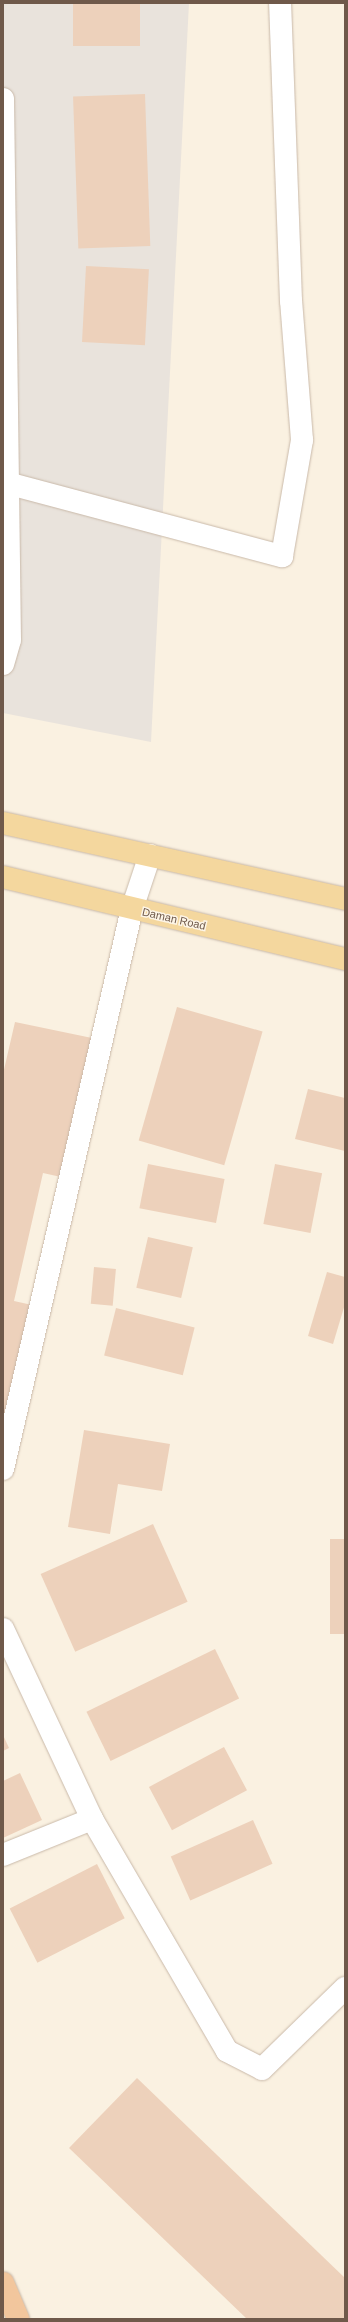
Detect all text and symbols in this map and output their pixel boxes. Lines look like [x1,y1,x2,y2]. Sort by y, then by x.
street label: Daman Road [141,905,207,933]

